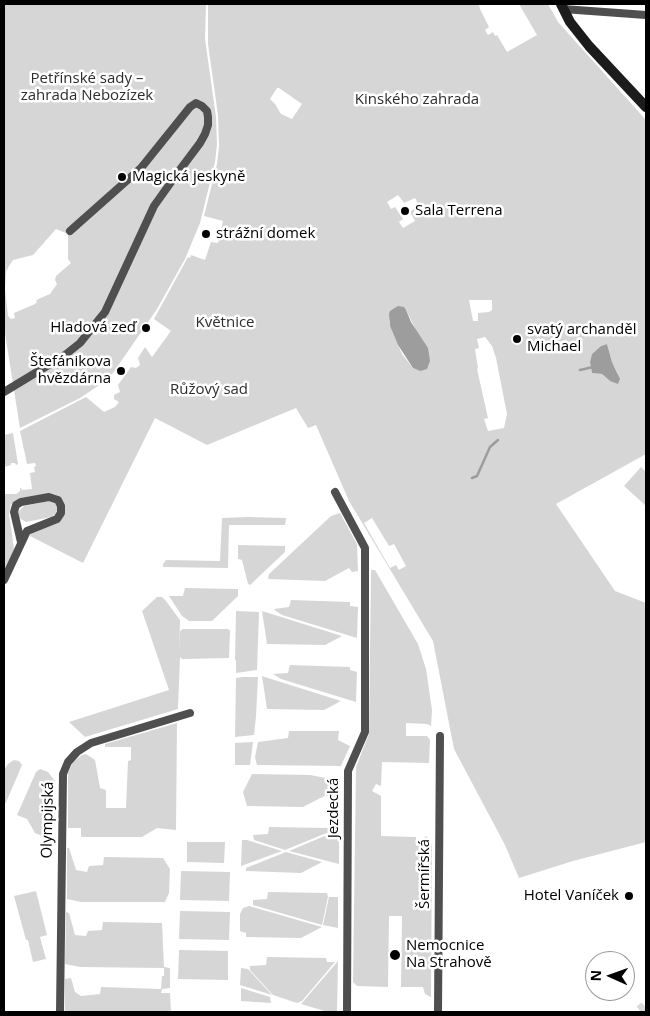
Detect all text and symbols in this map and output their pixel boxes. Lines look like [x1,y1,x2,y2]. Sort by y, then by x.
park label: Petřínské sady – zahrada Nebozízek [21,70,153,105]
park label: Kinského zahrada [355,91,479,109]
place label: Magická jeskyně [132,168,245,186]
marker: Magická jeskyně [116,171,128,183]
place label: Sala Terrena [415,202,502,220]
marker: Sala Terrena [399,205,411,217]
place label: strážní domek [216,225,315,243]
marker: strážní domek [200,228,212,240]
park label: Květnice [195,314,255,332]
place label: Hladová zeď [50,319,136,337]
place label: svatý archanděl Michael [527,321,637,356]
marker: Hladová zeď [140,322,152,334]
marker: svatý archanděl Michael [511,333,523,345]
place label: Štefánikova hvězdárna [30,353,111,388]
marker: Štefánikova hvězdárna [115,365,127,377]
park label: Růžový sad [170,381,248,399]
street label: Jezdecká [325,778,343,838]
street label: Olympijská [38,781,58,859]
street label: Šermířská [416,839,434,909]
place label: Hotel Vaníček [524,887,619,905]
marker: Hotel Vaníček [623,890,635,902]
place label: Nemocnice Na Strahově [406,937,492,972]
marker: Nemocnice Na Strahově [388,948,402,962]
north arrow [585,951,635,1001]
text: N [586,969,605,982]

